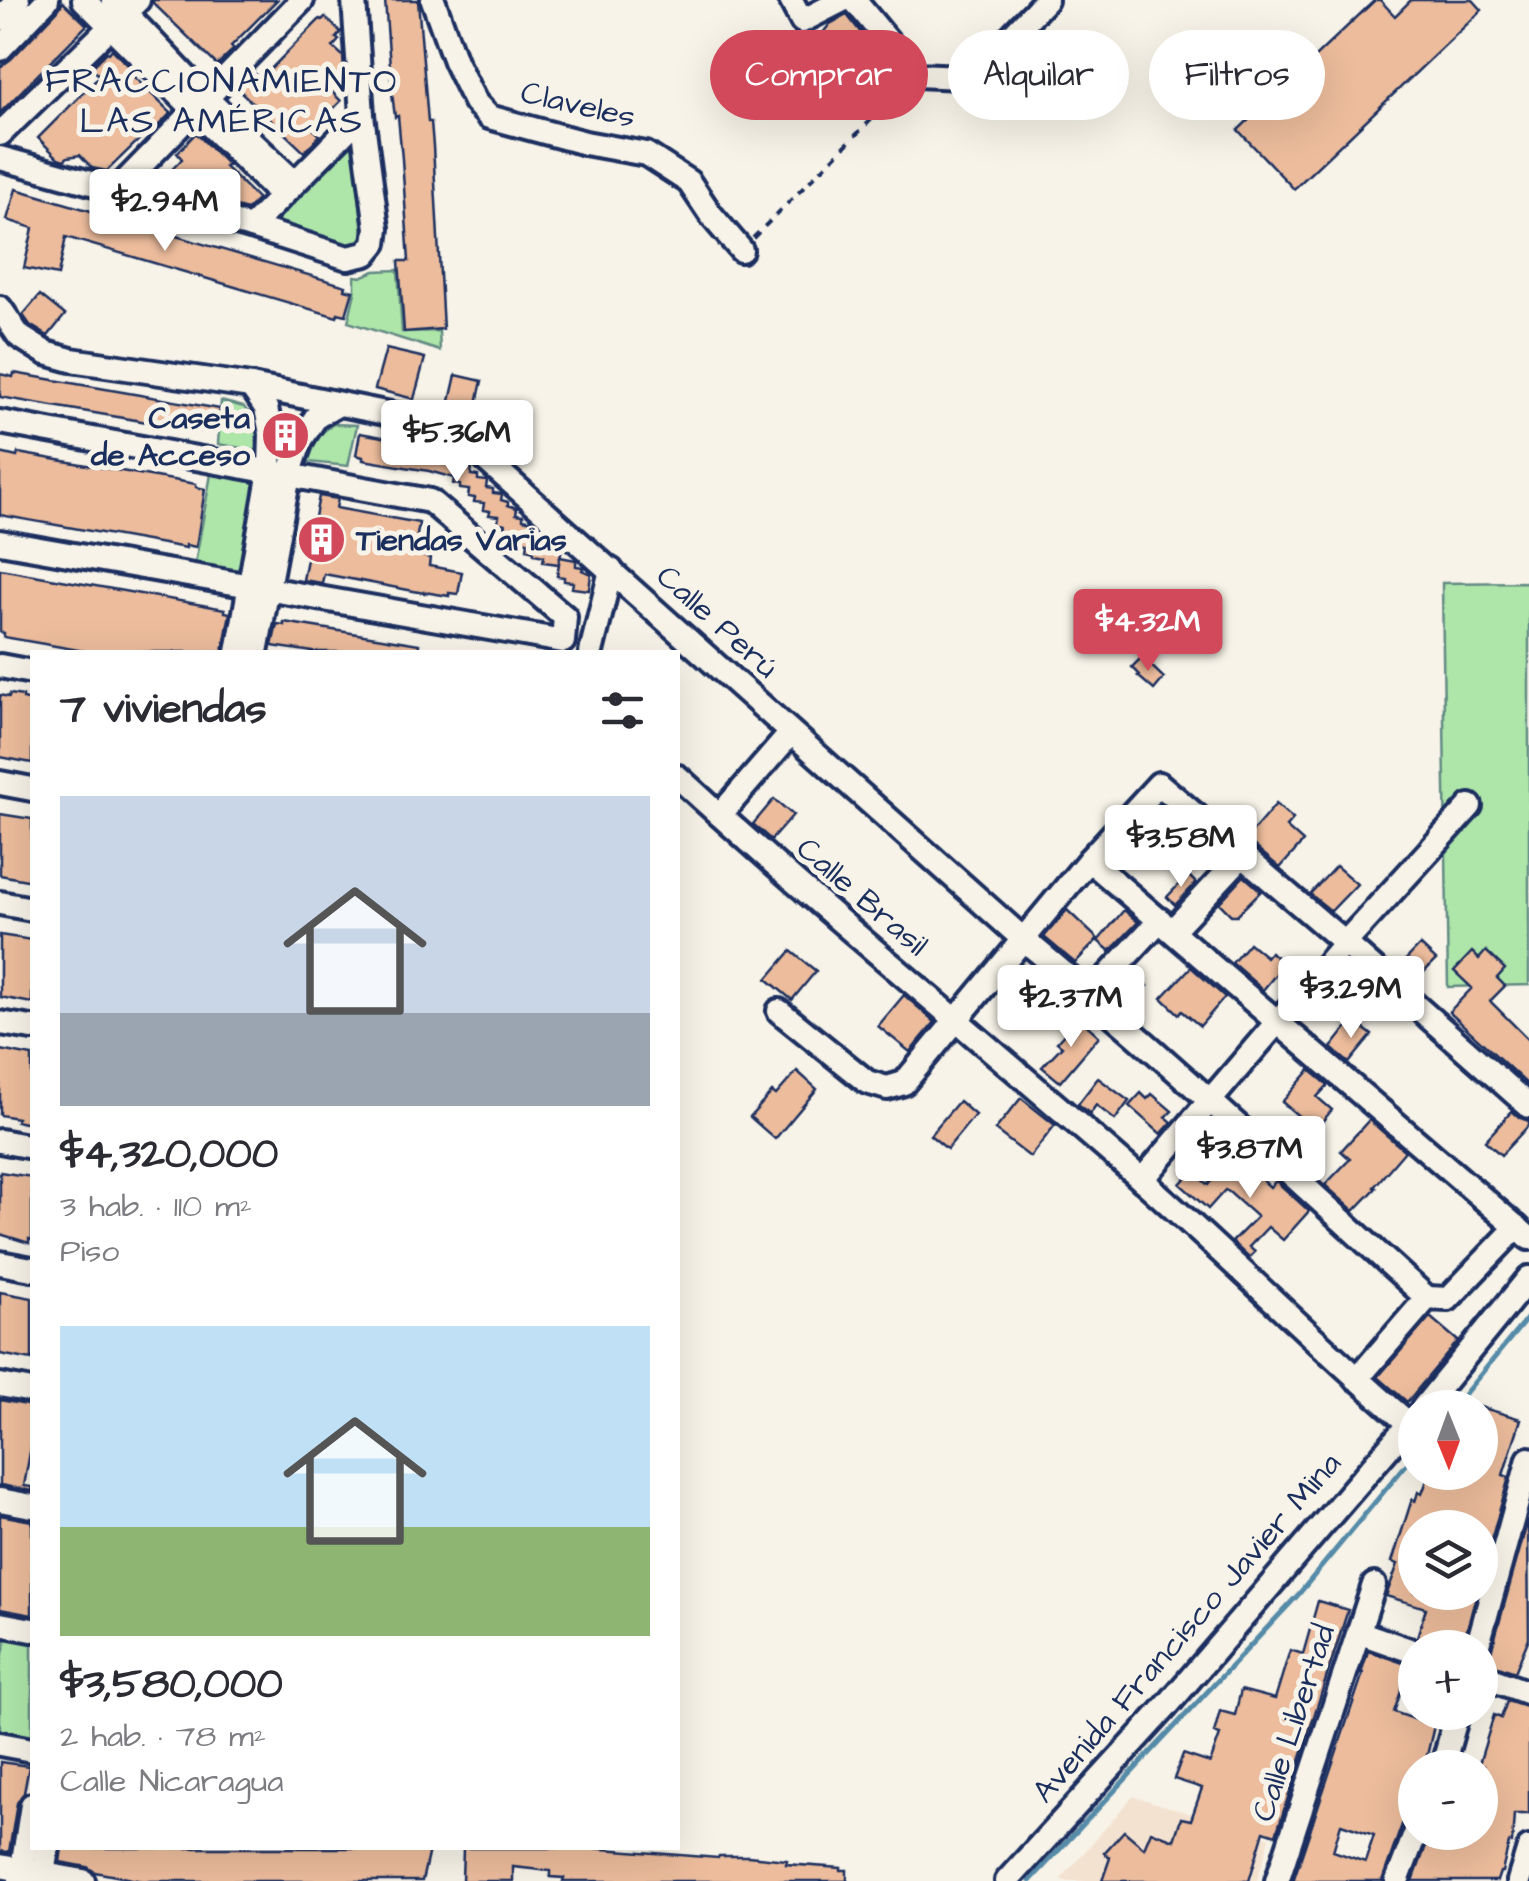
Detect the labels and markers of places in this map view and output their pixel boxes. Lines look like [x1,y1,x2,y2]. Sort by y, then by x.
pin: $2.94M [84,169,246,254]
place label: Caseta de Acceso [90,396,251,478]
pin: $5.36M [376,400,538,485]
building icon: Caseta de Acceso [259,410,311,462]
building icon: Tiendas Varias [295,514,347,566]
place label: Tiendas Varias [355,518,567,563]
pin: $4.32M [1067,589,1229,674]
pin: $3.58M [1100,805,1262,890]
pin: $3.29M [1270,956,1432,1041]
pin: $2.37M [990,965,1152,1050]
pin: $3.87M [1169,1116,1331,1201]

